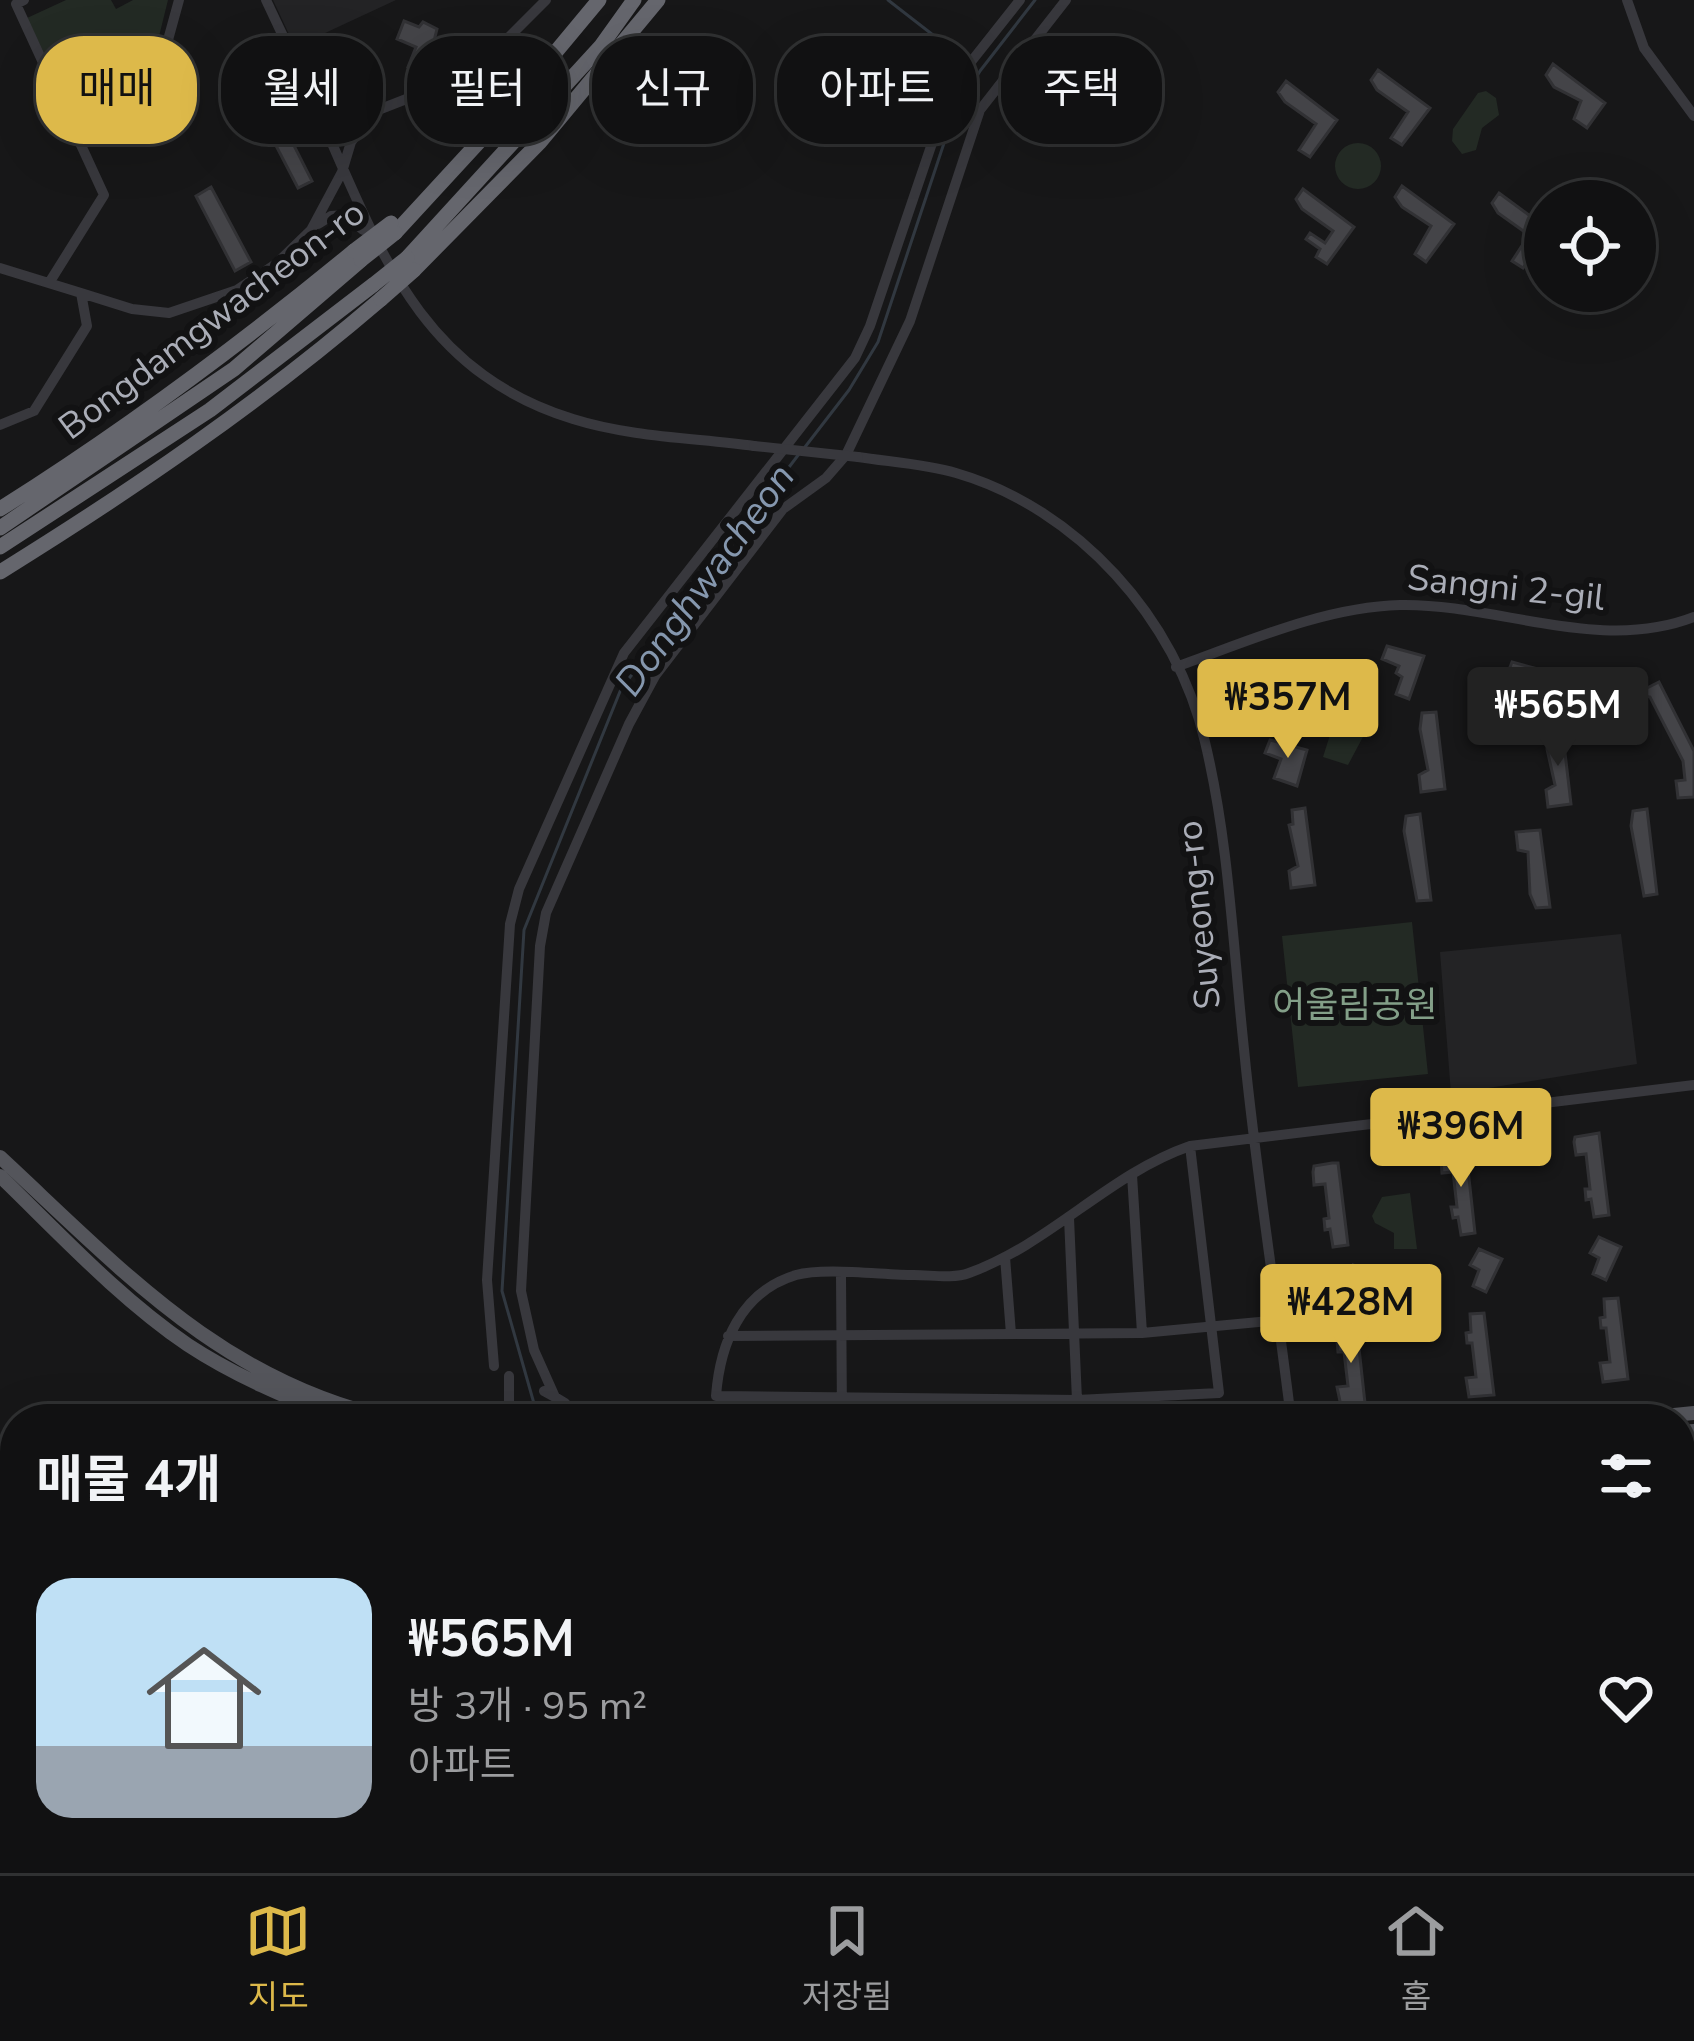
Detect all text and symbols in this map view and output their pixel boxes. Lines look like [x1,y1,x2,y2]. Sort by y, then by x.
chip: 매매 [36,36,197,144]
chip: 월세 [221,36,383,144]
chip: 필터 [407,36,568,144]
chip: 신규 [592,36,753,144]
chip: 아파트 [777,36,977,144]
chip: 주택 [1001,36,1162,144]
map controls [1524,180,1656,312]
button: locate [1524,180,1656,312]
street label: Bongdamgwacheon-ro [49,189,375,451]
water label: Donghwacheon [603,453,807,707]
street label: Sangni 2-gil [1405,553,1608,623]
pin: ₩357M [1204,659,1372,761]
pin: ₩565M [1474,667,1642,769]
text: ₩357M [1224,671,1352,724]
text: ₩565M [1494,679,1622,732]
street label: Suyeong-ro [1165,818,1233,1012]
park label: 어울림공원 [1272,981,1438,1030]
pin: ₩396M [1377,1088,1545,1190]
text: ₩396M [1397,1100,1525,1153]
pin: ₩428M [1267,1264,1435,1366]
text: ₩428M [1287,1276,1415,1329]
icon: filters [1593,1443,1659,1509]
text: 매물 4개 [36,1445,221,1515]
text: ₩565M [408,1604,575,1674]
icon: home [132,1626,276,1770]
icon: heart [1593,1665,1659,1731]
text: 방 3개 · 95 m² [408,1680,647,1733]
text: 아파트 [408,1739,516,1792]
tab: 지도 [245,1898,311,2020]
tab: 저장됨 [801,1898,893,2020]
tab: 홈 [1383,1898,1449,2020]

